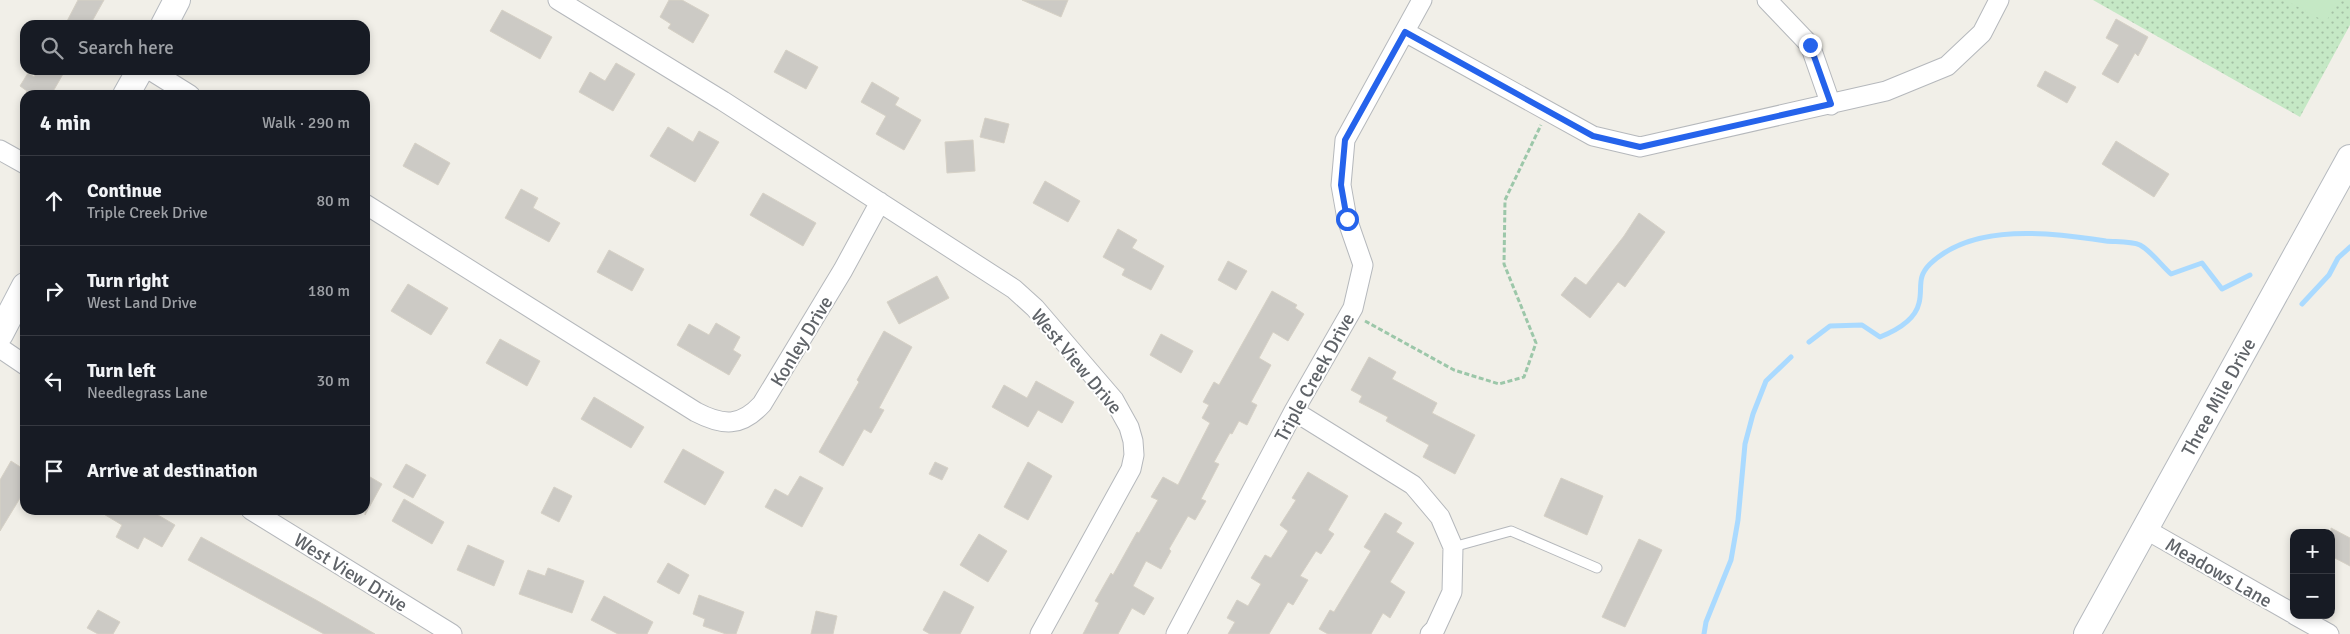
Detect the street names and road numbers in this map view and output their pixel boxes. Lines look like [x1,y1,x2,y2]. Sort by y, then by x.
street label: Konley Drive [765,292,838,391]
street label: West View Drive [1025,304,1127,419]
street label: Triple Creek Drive [1270,309,1360,446]
street label: Three Mile Drive [2177,334,2261,461]
street label: West View Drive [289,528,412,617]
street label: Meadows Lane [2161,533,2276,613]

